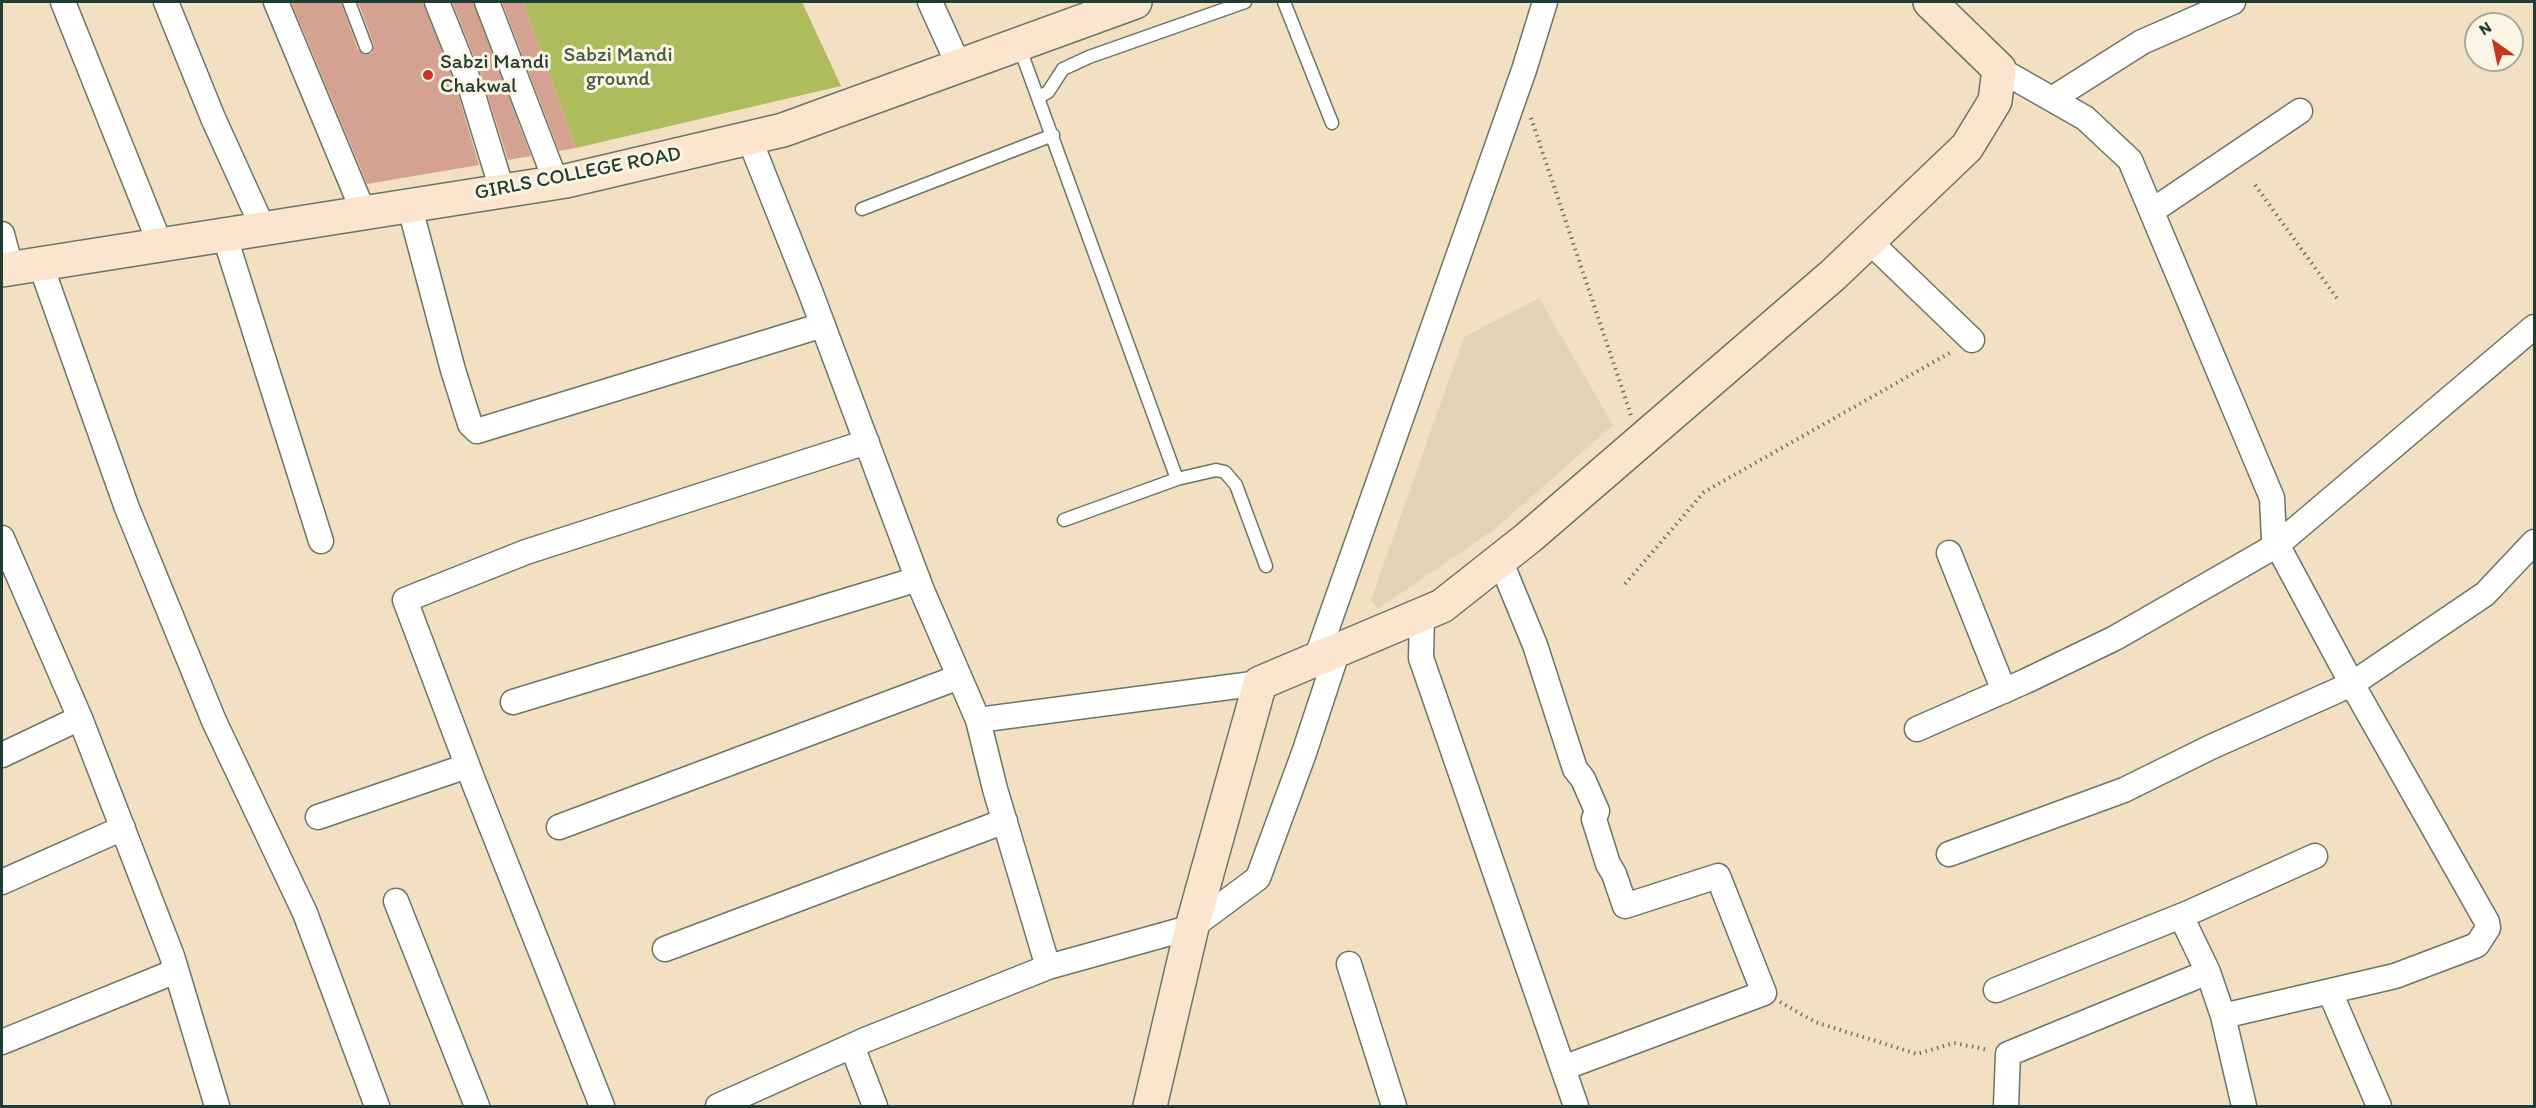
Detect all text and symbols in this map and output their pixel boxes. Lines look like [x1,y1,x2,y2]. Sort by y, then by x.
north arrow [2464,12,2524,72]
text: N [2475,17,2495,39]
park label: Sabzi Mandi ground [563,43,673,93]
place label: Sabzi Mandi Chakwal [440,50,549,100]
marker: Sabzi Mandi Chakwal [421,68,435,82]
street label: GIRLS COLLEGE ROAD [473,142,683,206]

